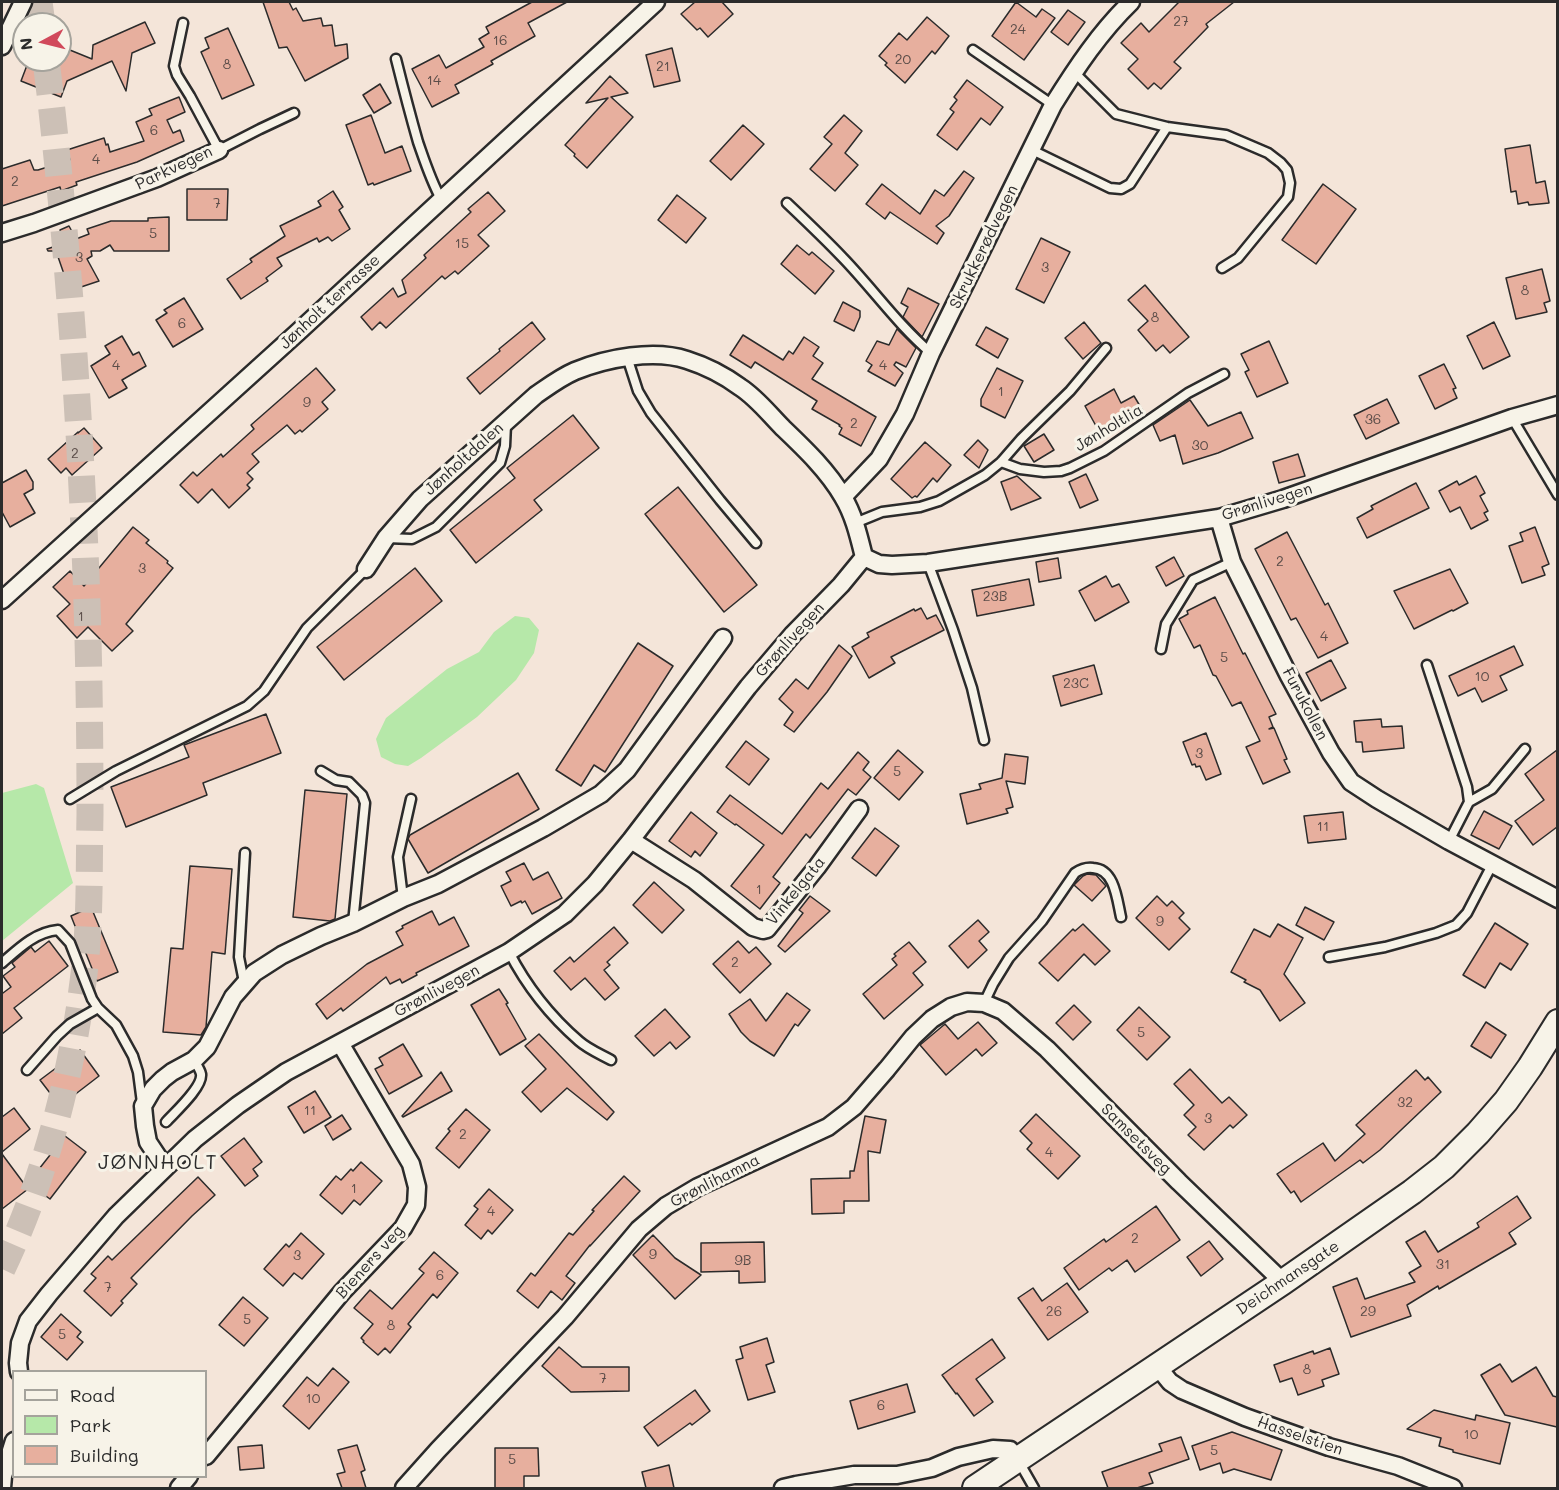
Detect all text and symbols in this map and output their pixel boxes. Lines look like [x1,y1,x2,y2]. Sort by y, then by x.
north arrow [12,12,72,72]
house number: 27 [1173,14,1189,30]
house number: 24 [1010,22,1026,38]
house number: 16 [493,33,507,49]
text: N [14,37,37,51]
house number: 20 [895,52,911,68]
house number: 8 [223,57,231,73]
house number: 21 [656,59,670,75]
house number: 14 [427,73,441,89]
house number: 6 [150,123,158,139]
street label: Parkvegen [132,142,216,194]
house number: 4 [92,152,100,168]
house number: 2 [11,174,19,190]
street label: Skrukkerødvegen [946,182,1022,312]
house number: 7 [213,196,221,212]
house number: 5 [149,226,157,242]
house number: 15 [455,236,469,252]
house number: 3 [75,250,83,266]
street label: Jønholt terrasse [276,251,384,353]
house number: 3 [1041,260,1049,276]
house number: 8 [1521,283,1529,299]
house number: 8 [1151,310,1159,326]
house number: 6 [178,316,186,332]
house number: 4 [112,358,120,374]
house number: 4 [879,358,887,374]
house number: 1 [998,384,1004,400]
house number: 9 [303,395,311,411]
street label: Jønholtlia [1072,400,1146,456]
house number: 36 [1365,412,1381,428]
house number: 2 [850,416,858,432]
street label: Jønholtdalen [421,419,507,499]
house number: 30 [1192,438,1208,454]
house number: 2 [71,446,79,462]
street label: Grønlivegen [1219,479,1315,525]
house number: 2 [1276,554,1284,570]
house number: 3 [138,561,146,577]
house number: 23B [983,589,1007,605]
street label: Grønlivegen [752,599,828,681]
house number: 1 [78,609,84,625]
house number: 4 [1320,629,1328,645]
house number: 5 [1220,650,1228,666]
street label: Furukollen [1278,665,1332,743]
house number: 10 [1475,669,1489,685]
house number: 23C [1063,676,1089,692]
house number: 3 [1195,746,1203,762]
house number: 5 [893,764,901,780]
house number: 11 [1317,819,1329,835]
street label: Vinkelgata [763,853,829,929]
house number: 1 [756,882,762,898]
house number: 9 [1156,914,1164,930]
house number: 2 [731,955,739,971]
street label: Grønlivegen [391,961,483,1021]
house number: 5 [1137,1025,1145,1041]
house number: 32 [1397,1095,1413,1111]
street label: Samsetsveg [1097,1100,1175,1178]
house number: 11 [304,1103,316,1119]
house number: 3 [1204,1111,1212,1127]
house number: 2 [459,1127,467,1143]
house number: 4 [1045,1145,1053,1161]
street label: Grønlihamna [667,1150,763,1212]
district label: JØNNHOLT [98,1151,218,1175]
house number: 1 [351,1181,357,1197]
house number: 4 [487,1204,495,1220]
street label: Bieners veg [332,1221,408,1303]
house number: 2 [1131,1231,1139,1247]
street label: Deichmansgate [1233,1237,1343,1319]
house number: 9 [649,1247,657,1263]
house number: 3 [293,1248,301,1264]
house number: 9B [735,1253,751,1269]
house number: 31 [1436,1257,1450,1273]
house number: 6 [436,1268,444,1284]
house number: 7 [104,1280,112,1296]
house number: 26 [1046,1304,1062,1320]
house number: 29 [1360,1304,1376,1320]
house number: 5 [243,1312,251,1328]
house number: 8 [387,1318,395,1334]
house number: 5 [58,1327,66,1343]
house number: 8 [1303,1362,1311,1378]
legend [12,1370,207,1478]
house number: 7 [599,1371,607,1387]
text: Road [70,1383,115,1407]
house number: 10 [306,1391,320,1407]
house number: 6 [877,1398,885,1414]
street label: Hasselstien [1255,1412,1345,1460]
text: Park [70,1413,111,1437]
house number: 10 [1464,1427,1478,1443]
text: Building [70,1443,138,1467]
house number: 5 [1210,1443,1218,1459]
house number: 5 [508,1452,516,1468]

